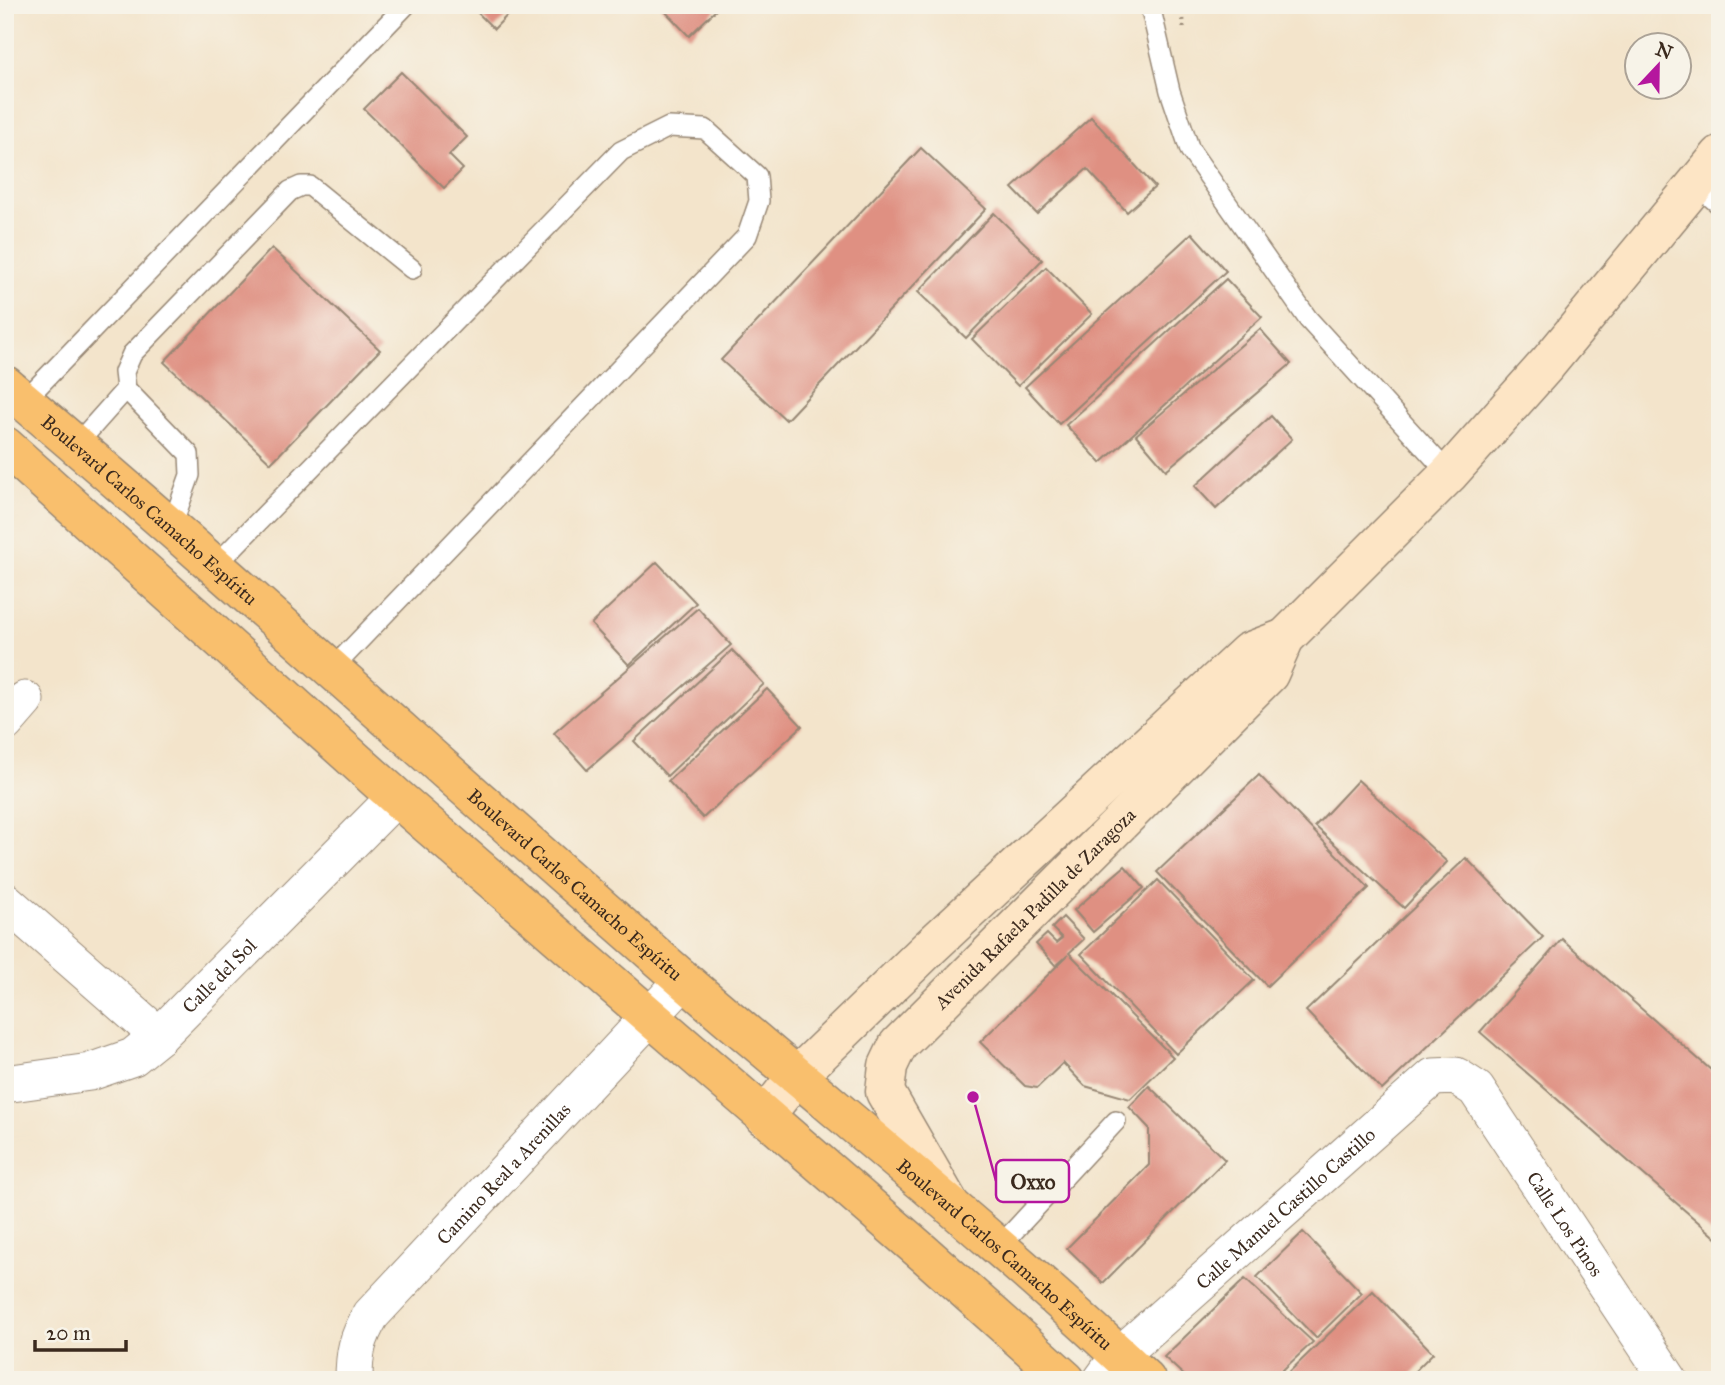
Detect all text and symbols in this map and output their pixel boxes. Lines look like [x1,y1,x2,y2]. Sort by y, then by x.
north arrow [1624,32,1694,102]
text: N [1652,37,1676,64]
street label: Boulevard Carlos Camacho Espíritu [37,410,262,610]
street label: Boulevard Carlos Camacho Espíritu [463,784,687,986]
street label: Avenida Rafaela Padilla de Zaragoza [929,803,1141,1015]
street label: Calle del Sol [177,933,262,1018]
street label: Camino Real a Arenillas [432,1098,575,1249]
street label: Calle Manuel Castillo Castillo [1191,1123,1380,1294]
street label: Boulevard Carlos Camacho Espíritu [892,1154,1117,1355]
callout: Oxxo [996,1160,1069,1202]
street label: Calle Los Pinos [1522,1167,1608,1281]
text: Oxxo [1010,1169,1056,1195]
scale bar [35,1308,126,1352]
text: 20 m [46,1320,91,1346]

